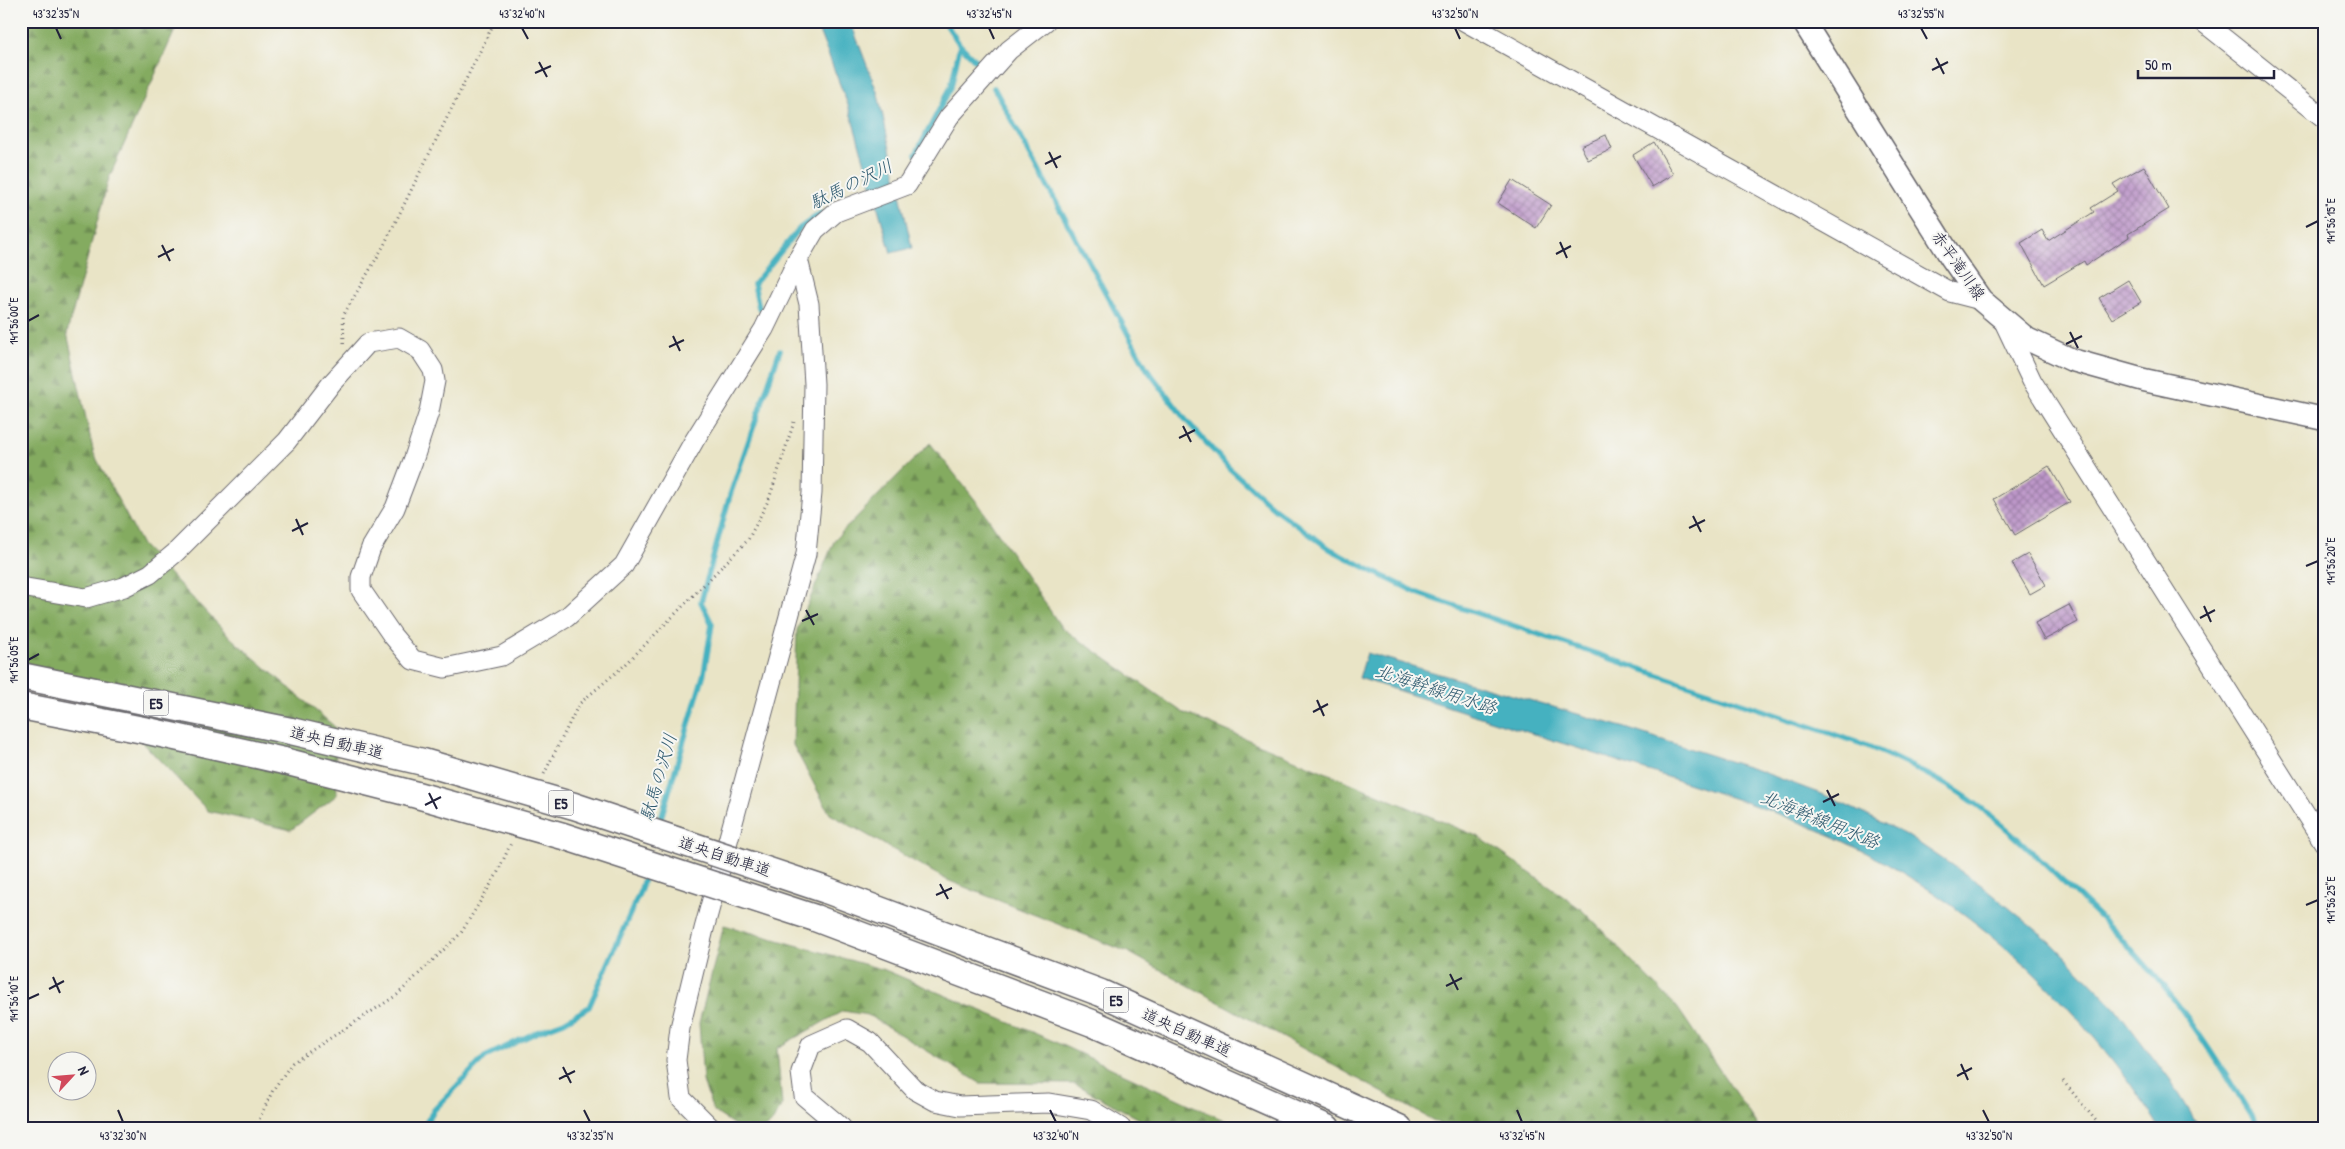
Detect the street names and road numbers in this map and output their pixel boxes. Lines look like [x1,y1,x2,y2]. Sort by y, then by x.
street label: 赤平滝川線 [1927,226,1991,304]
road number: E5 [144,690,168,716]
street label: 道央自動車道 [288,720,386,764]
road number: E5 [548,790,574,816]
street label: 道央自動車道 [676,831,774,881]
road number: E5 [1104,988,1128,1012]
street label: 道央自動車道 [1139,1002,1235,1062]

